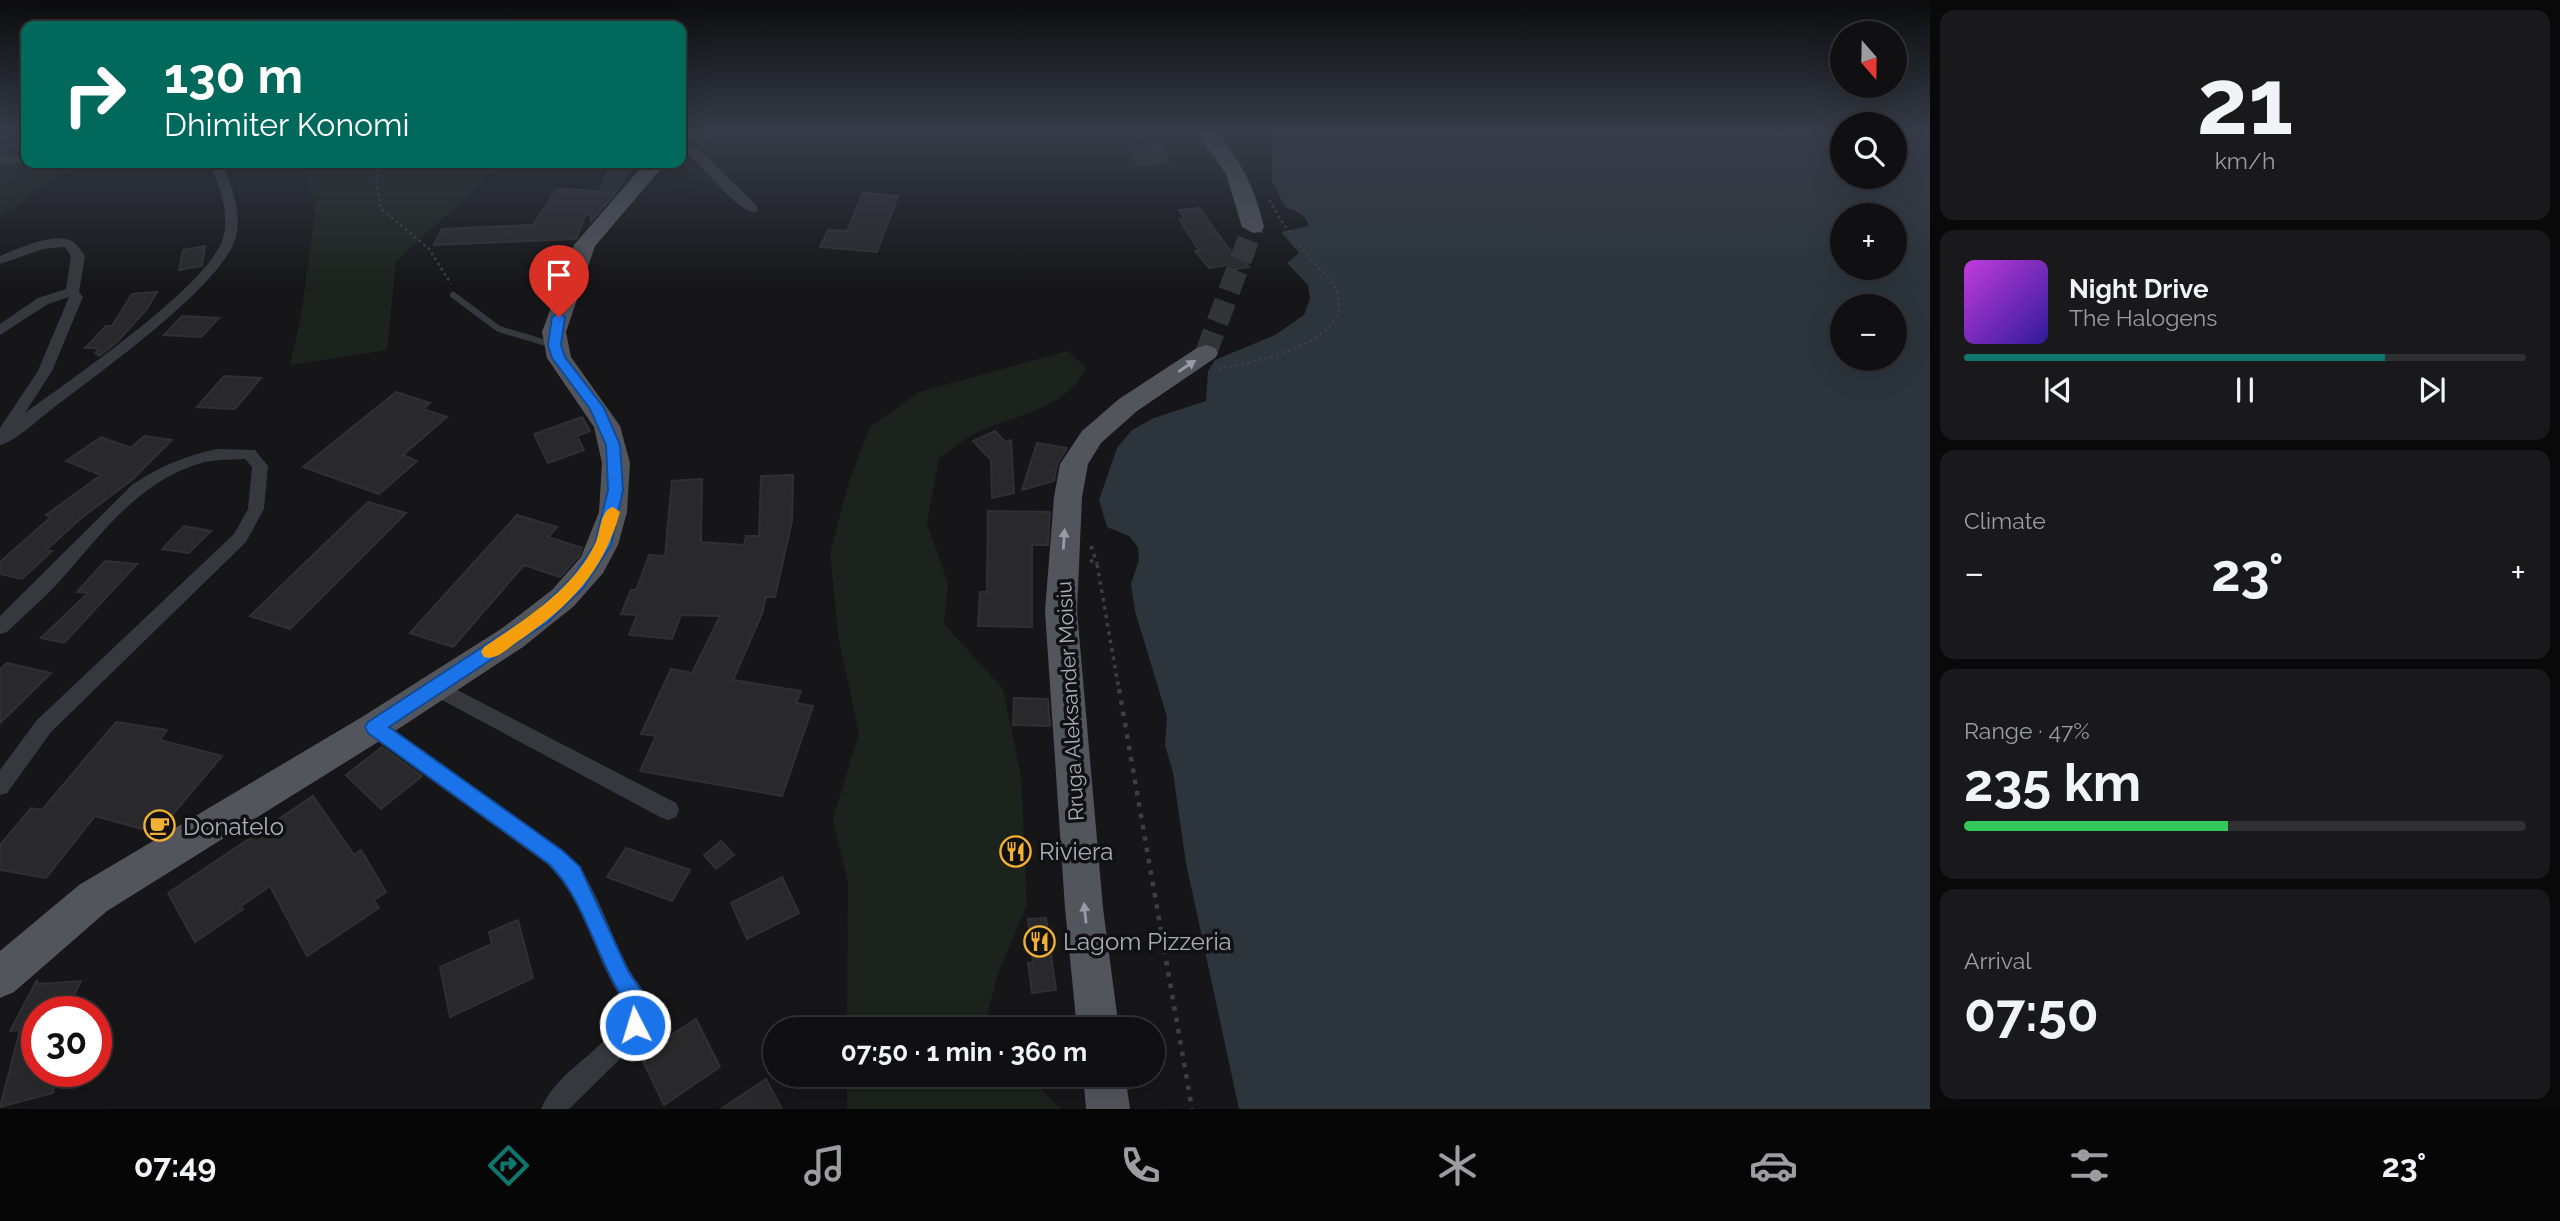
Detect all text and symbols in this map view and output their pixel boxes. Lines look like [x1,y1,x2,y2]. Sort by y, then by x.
north arrow [1830,21,1908,98]
map controls [1830,21,1907,371]
text: 130 m [164,47,303,104]
text: 21 [2197,48,2293,155]
icon: right [49,49,140,140]
text: Dhimiter Konomi [164,106,409,143]
button: search [1830,112,1907,189]
text: km/h [2215,147,2275,174]
button: + [1830,203,1907,280]
pin [529,245,589,317]
icon: arrive [540,256,578,294]
text: Night Drive [2069,274,2208,304]
button: − [1830,294,1907,371]
text: The Halogens [2069,304,2217,331]
one-way arrow [1178,359,1196,373]
icon: previous [2039,371,2077,409]
icon: pause [2226,371,2264,409]
icon: next [2413,371,2451,409]
text: Climate [1964,507,2046,534]
one-way arrow [1059,528,1070,550]
text: 23° [2211,542,2284,603]
text: − [1964,550,1984,595]
text: + [2510,550,2526,595]
street label: Rruga Aleksander Moisiu [1051,581,1089,821]
text: Range · 47% [1964,717,2090,744]
text: 235 km [1964,752,2141,813]
cafe icon: Donatelo [143,809,177,843]
place label: Donatelo [183,812,284,841]
restaurant icon: Riviera [999,834,1033,868]
place label: Riviera [1039,837,1113,866]
one-way arrow [1079,901,1090,923]
restaurant icon: Lagom Pizzeria [1023,924,1057,958]
place label: Lagom Pizzeria [1063,927,1232,956]
text: Arrival [1964,947,2031,974]
text: 07:50 [1964,982,2099,1043]
position arrow [598,988,672,1062]
speed limit sign: 30 [21,996,112,1087]
text: 07:50 · 1 min · 360 m [841,1037,1087,1067]
icon: directions [484,1141,533,1190]
icon: music [800,1141,849,1190]
icon: phone [1116,1141,1165,1190]
icon: climate [1433,1141,1482,1190]
icon: car [1749,1141,1798,1190]
icon: filters [2065,1141,2114,1190]
text: 07:49 [134,1147,216,1184]
text: 23° [2382,1147,2426,1184]

